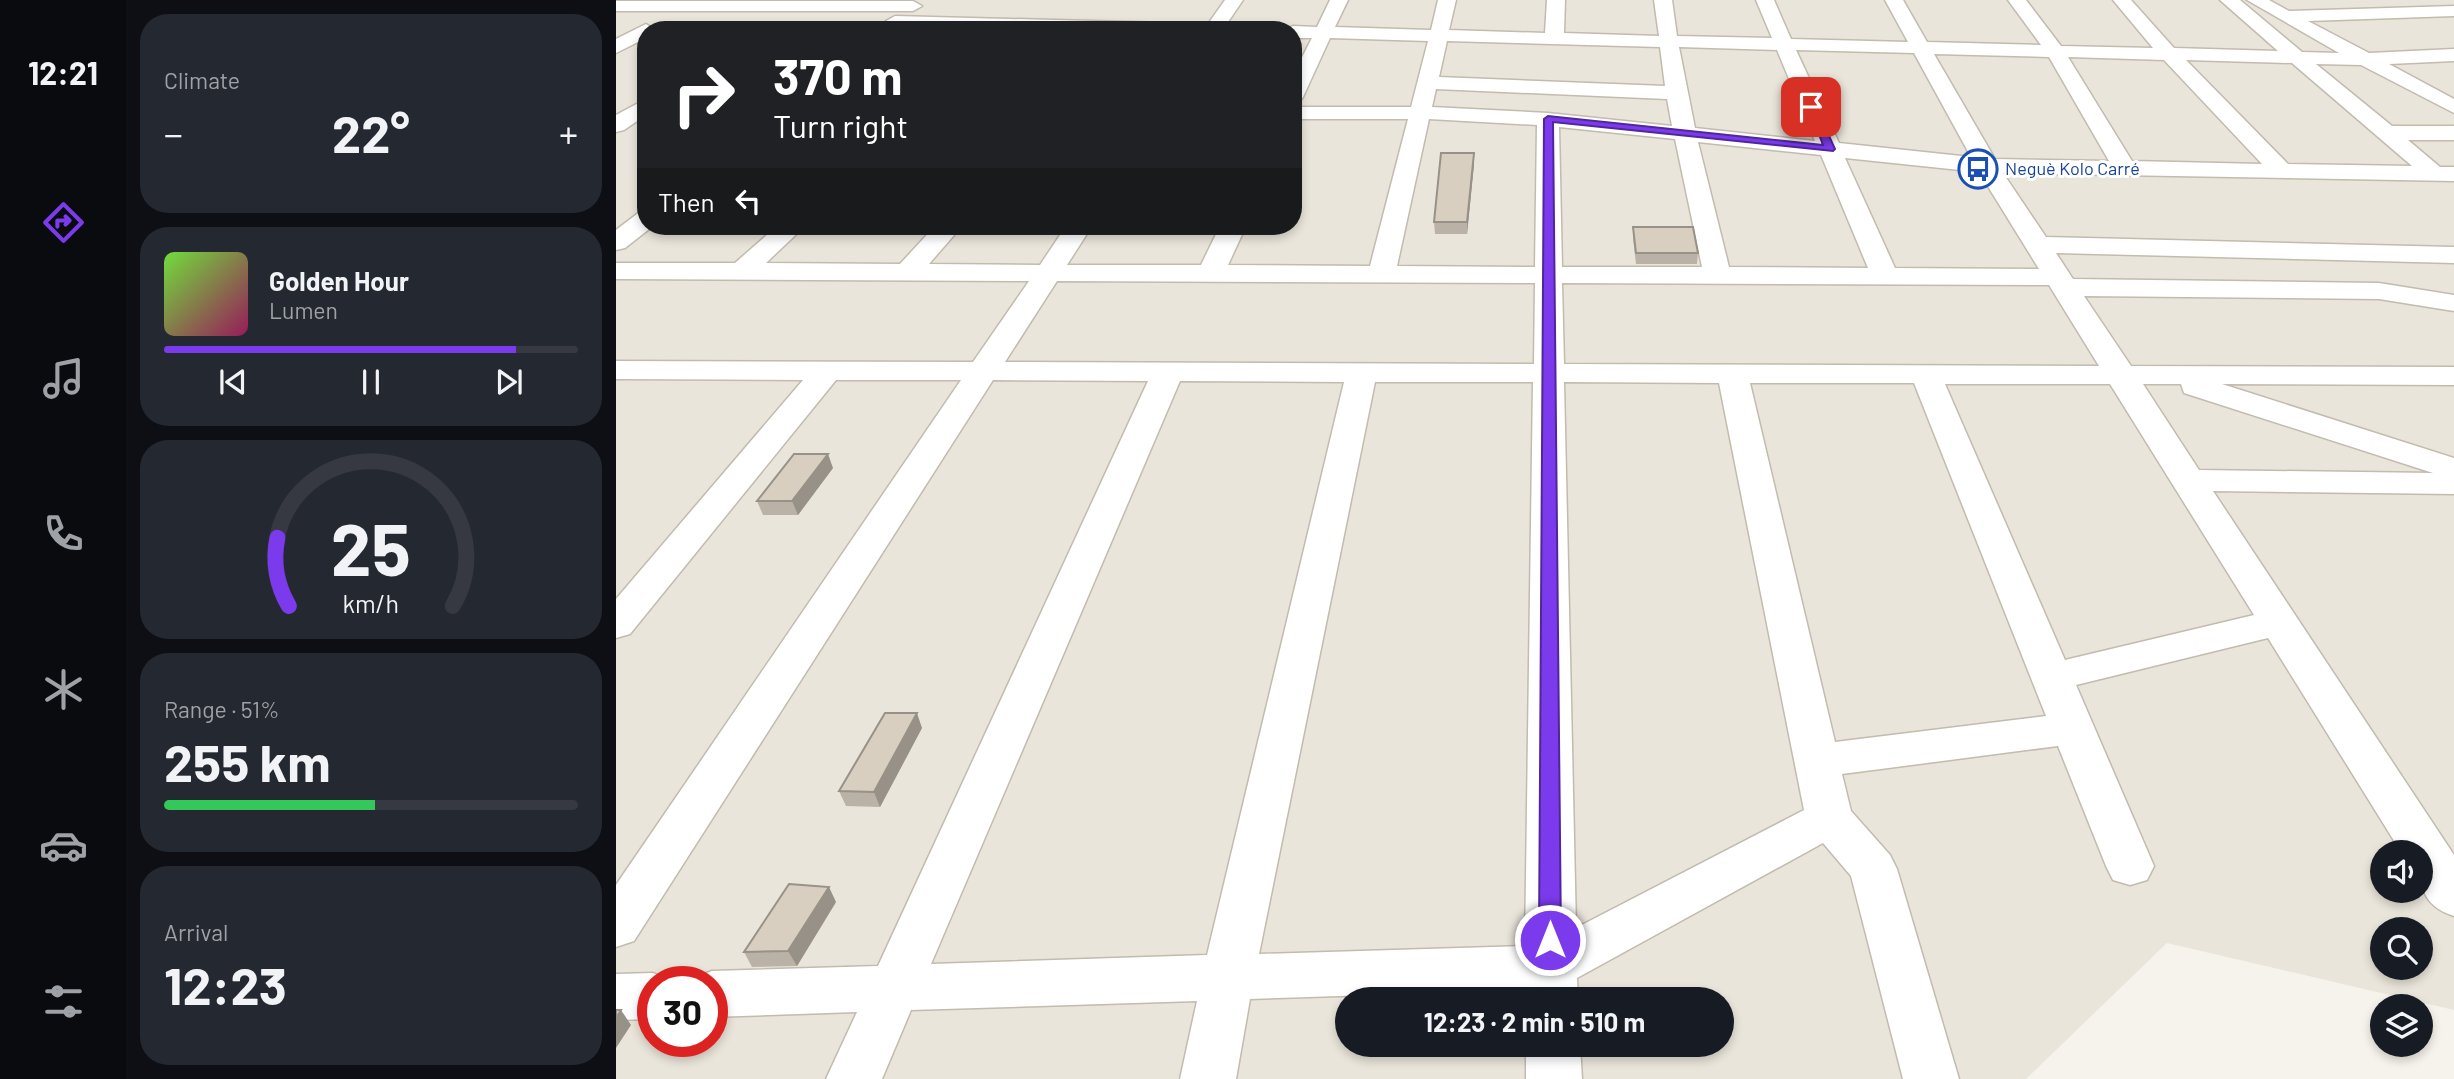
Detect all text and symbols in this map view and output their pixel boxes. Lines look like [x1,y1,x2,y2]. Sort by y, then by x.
text: 370 m [773,46,902,105]
icon: right [658,49,749,140]
text: 12:21 [28,53,98,91]
text: Climate [164,66,240,94]
pin [1781,77,1841,137]
icon: arrive [1792,88,1830,126]
text: 22° [332,101,410,163]
text: Turn right [773,106,908,144]
text: − [164,110,183,156]
text: + [559,110,578,156]
bus stop icon: Neguè Kolo Carré [1957,148,1999,190]
place label: Neguè Kolo Carré [2005,157,2140,179]
icon: left [729,182,767,220]
text: Then [658,186,715,217]
icon: directions [39,198,88,247]
text: Golden Hour [269,265,409,296]
text: Lumen [269,296,338,324]
icon: music [39,354,88,403]
icon: previous [214,363,252,401]
icon: pause [352,363,390,401]
icon: next [490,363,528,401]
text: 25 [331,503,411,591]
icon: phone [39,509,88,558]
text: km/h [343,587,399,617]
icon: climate [39,665,88,714]
text: Range · 51% [164,695,280,723]
text: 255 km [164,730,331,792]
icon: car [39,821,88,870]
map controls [2370,840,2433,1057]
button: sound [2370,840,2433,903]
position arrow [1513,903,1587,977]
button: search [2370,917,2433,980]
text: Arrival [164,918,228,946]
text: 12:23 [164,953,287,1015]
speed limit sign: 30 [637,966,728,1057]
icon: filters [39,977,88,1026]
button: layers [2370,994,2433,1057]
text: 12:23 · 2 min · 510 m [1424,1006,1645,1037]

